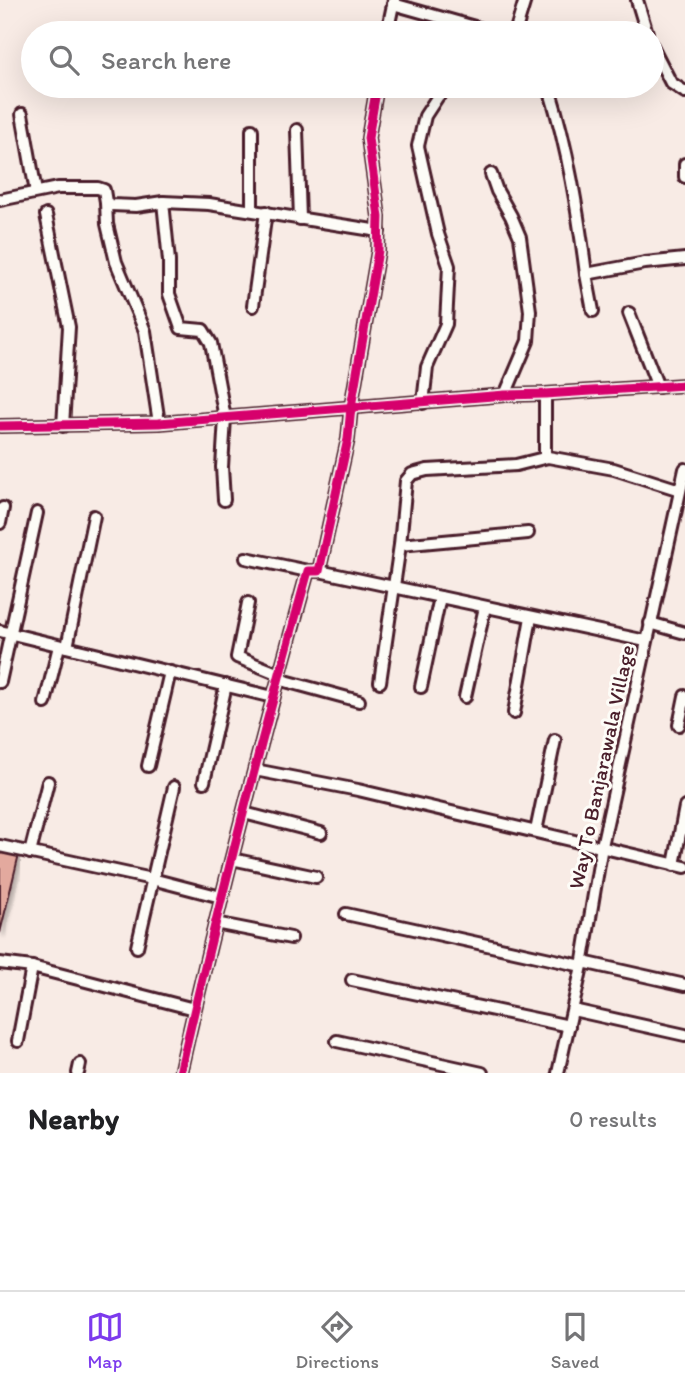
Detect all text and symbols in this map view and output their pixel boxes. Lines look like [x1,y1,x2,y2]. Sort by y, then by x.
search box [21,21,664,98]
icon: search [45,41,83,79]
text: Search here [101,44,231,76]
street label: Way To Banjarawala Village [563,643,639,891]
text: Nearby [28,1100,119,1137]
text: 0 results [569,1105,657,1133]
tab: Map [86,1308,124,1373]
tab: Directions [295,1308,379,1373]
tab: Saved [551,1308,599,1373]

